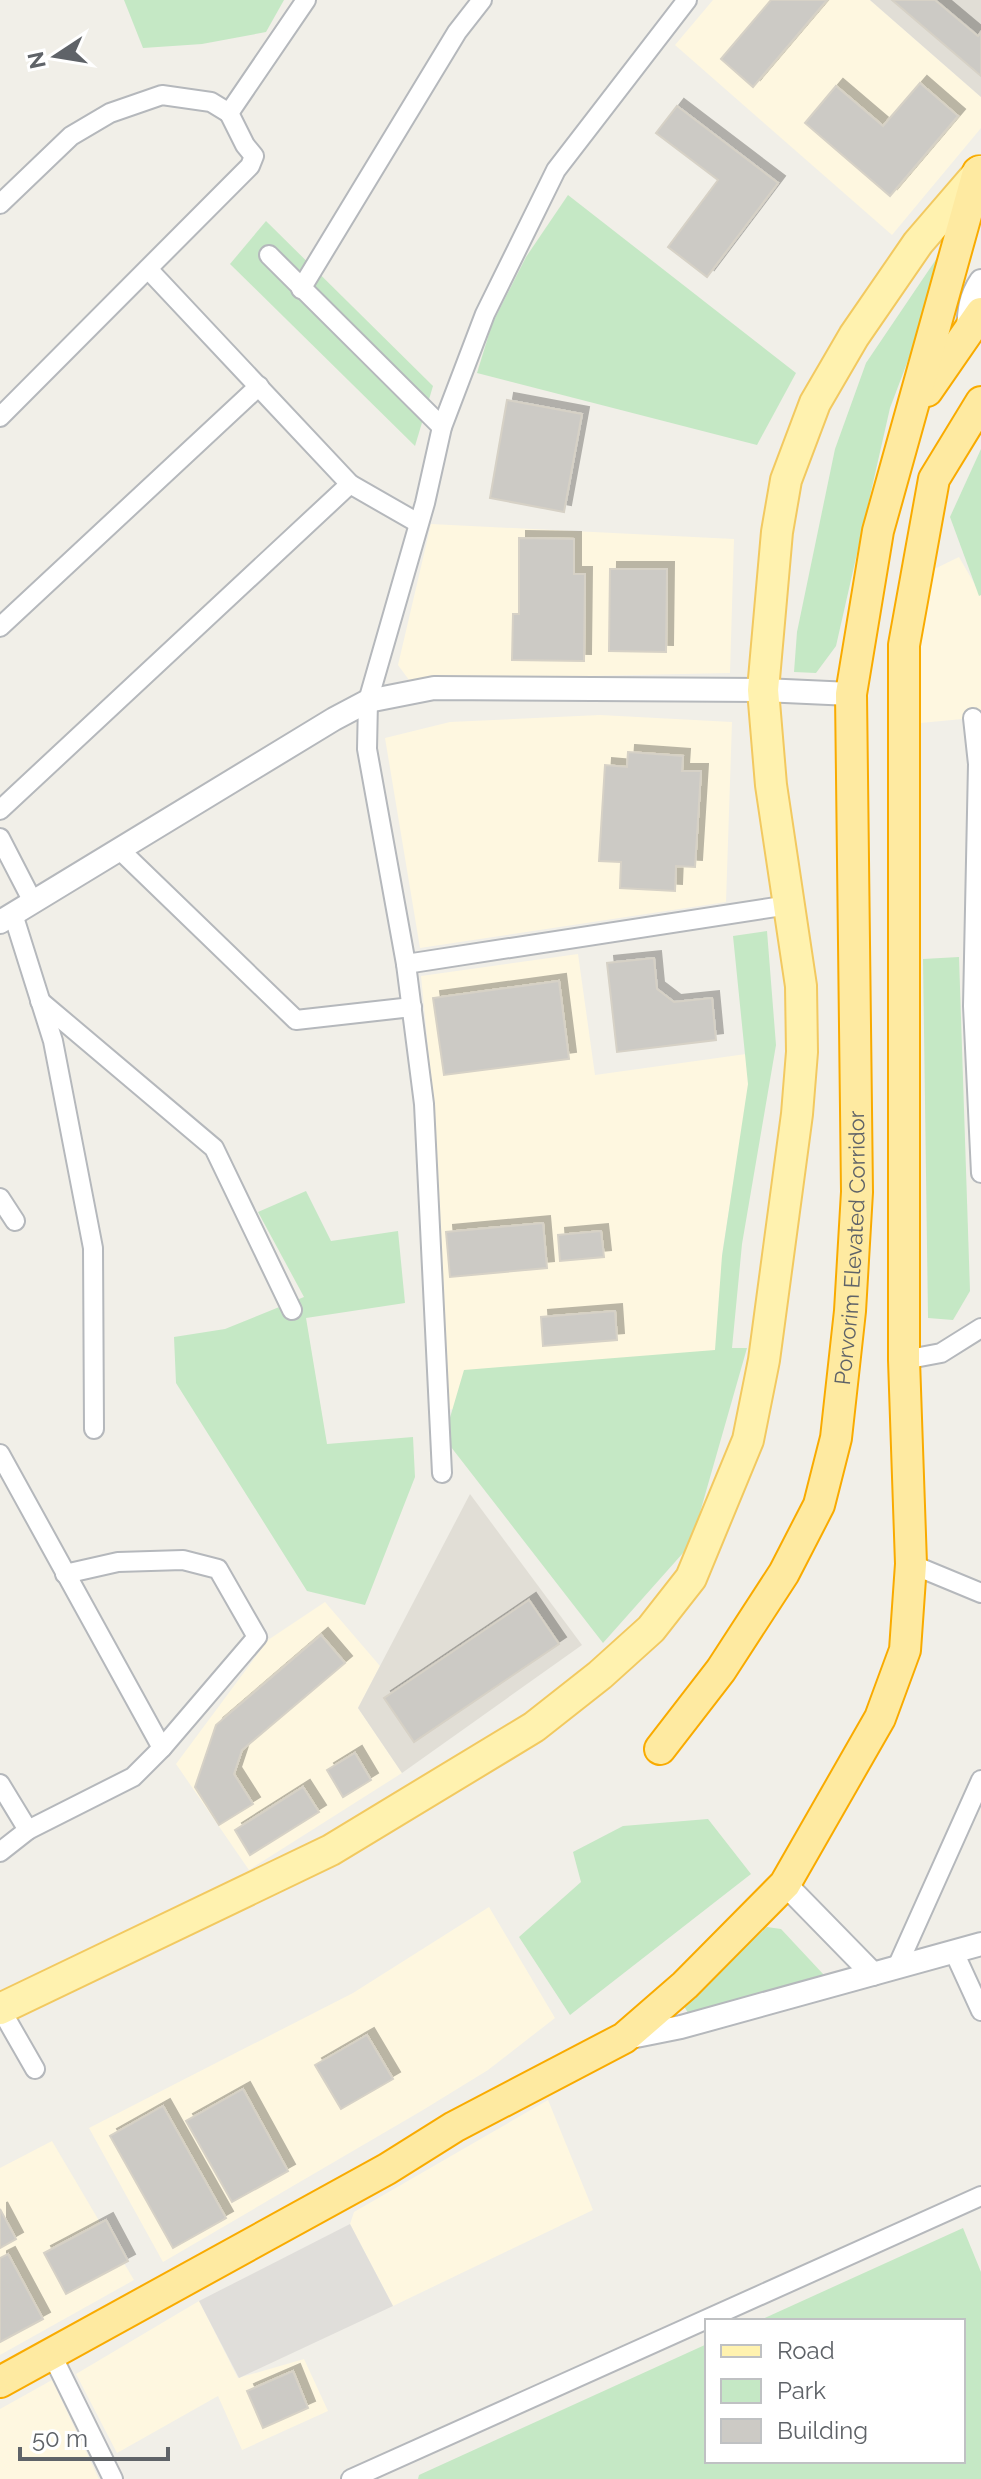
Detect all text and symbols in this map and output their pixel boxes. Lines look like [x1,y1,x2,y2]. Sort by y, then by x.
north arrow [16,16,96,96]
text: N [22,49,51,71]
street label: Porvorim Elevated Corridor [829,1110,870,1386]
legend [705,2319,965,2463]
text: Road [777,2336,835,2365]
text: Park [777,2376,826,2405]
scale bar [20,2411,168,2461]
text: Building [777,2416,868,2445]
text: 50 m [32,2424,88,2453]

